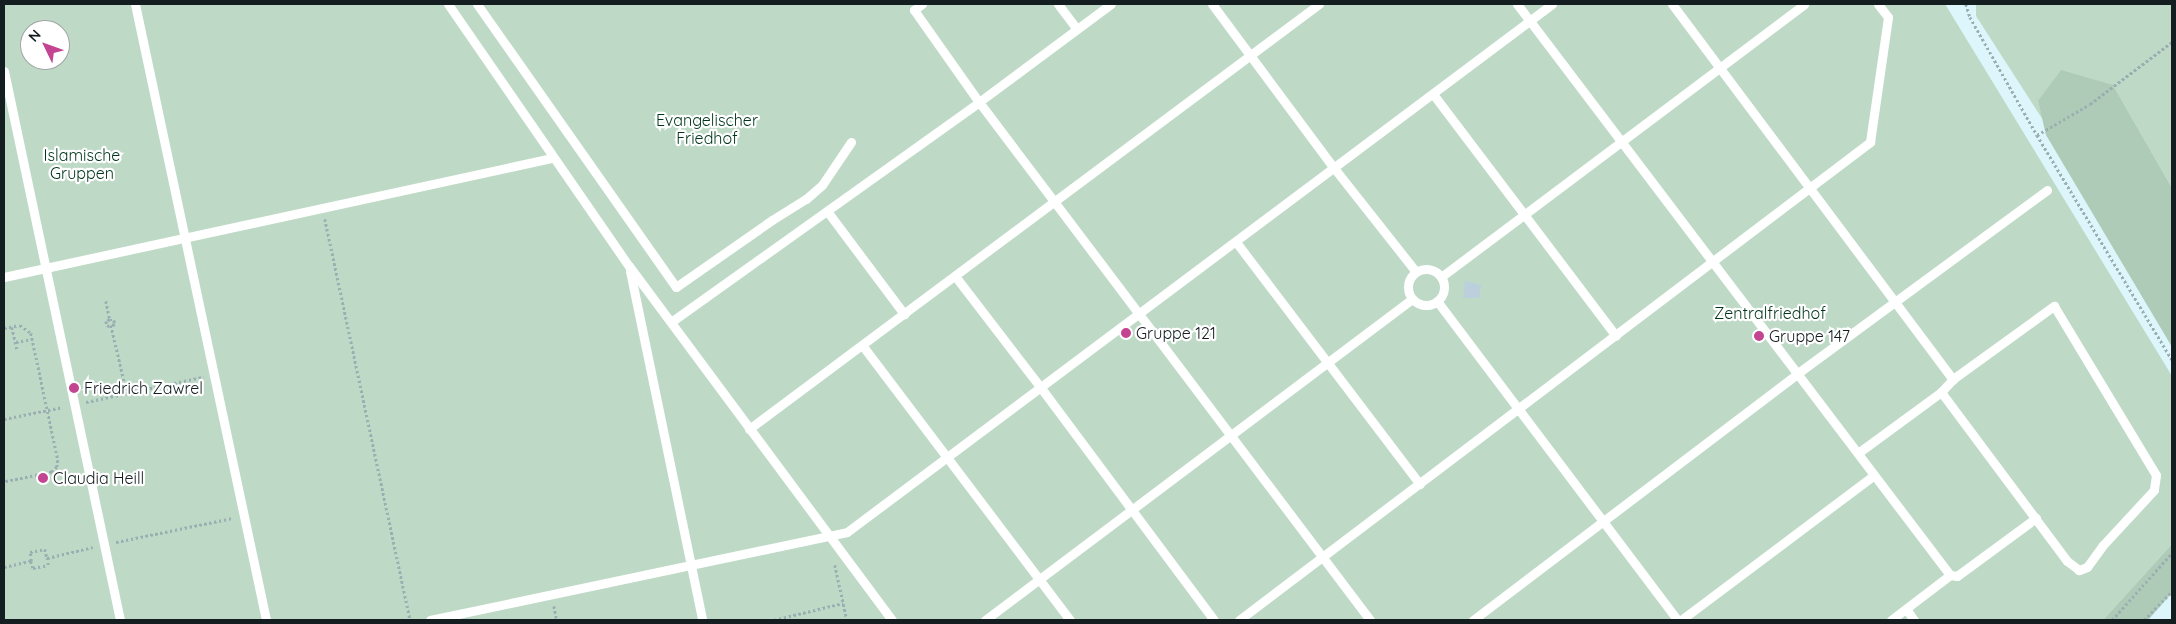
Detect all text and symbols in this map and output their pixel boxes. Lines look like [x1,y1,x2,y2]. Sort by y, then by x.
north arrow [20,20,70,70]
text: N [24,26,45,45]
park label: Evangelischer Friedhof [656,110,758,148]
park label: Islamische Gruppen [44,145,120,183]
park label: Zentralfriedhof [1714,303,1826,323]
place label: Gruppe 121 [1136,323,1216,343]
place label: Gruppe 147 [1769,326,1850,346]
marker: Gruppe 121 [1120,327,1132,339]
marker: Gruppe 147 [1753,330,1765,342]
place label: Friedrich Zawrel [84,378,203,398]
marker: Friedrich Zawrel [68,382,80,394]
place label: Claudia Heill [53,468,144,488]
marker: Claudia Heill [37,472,49,484]

